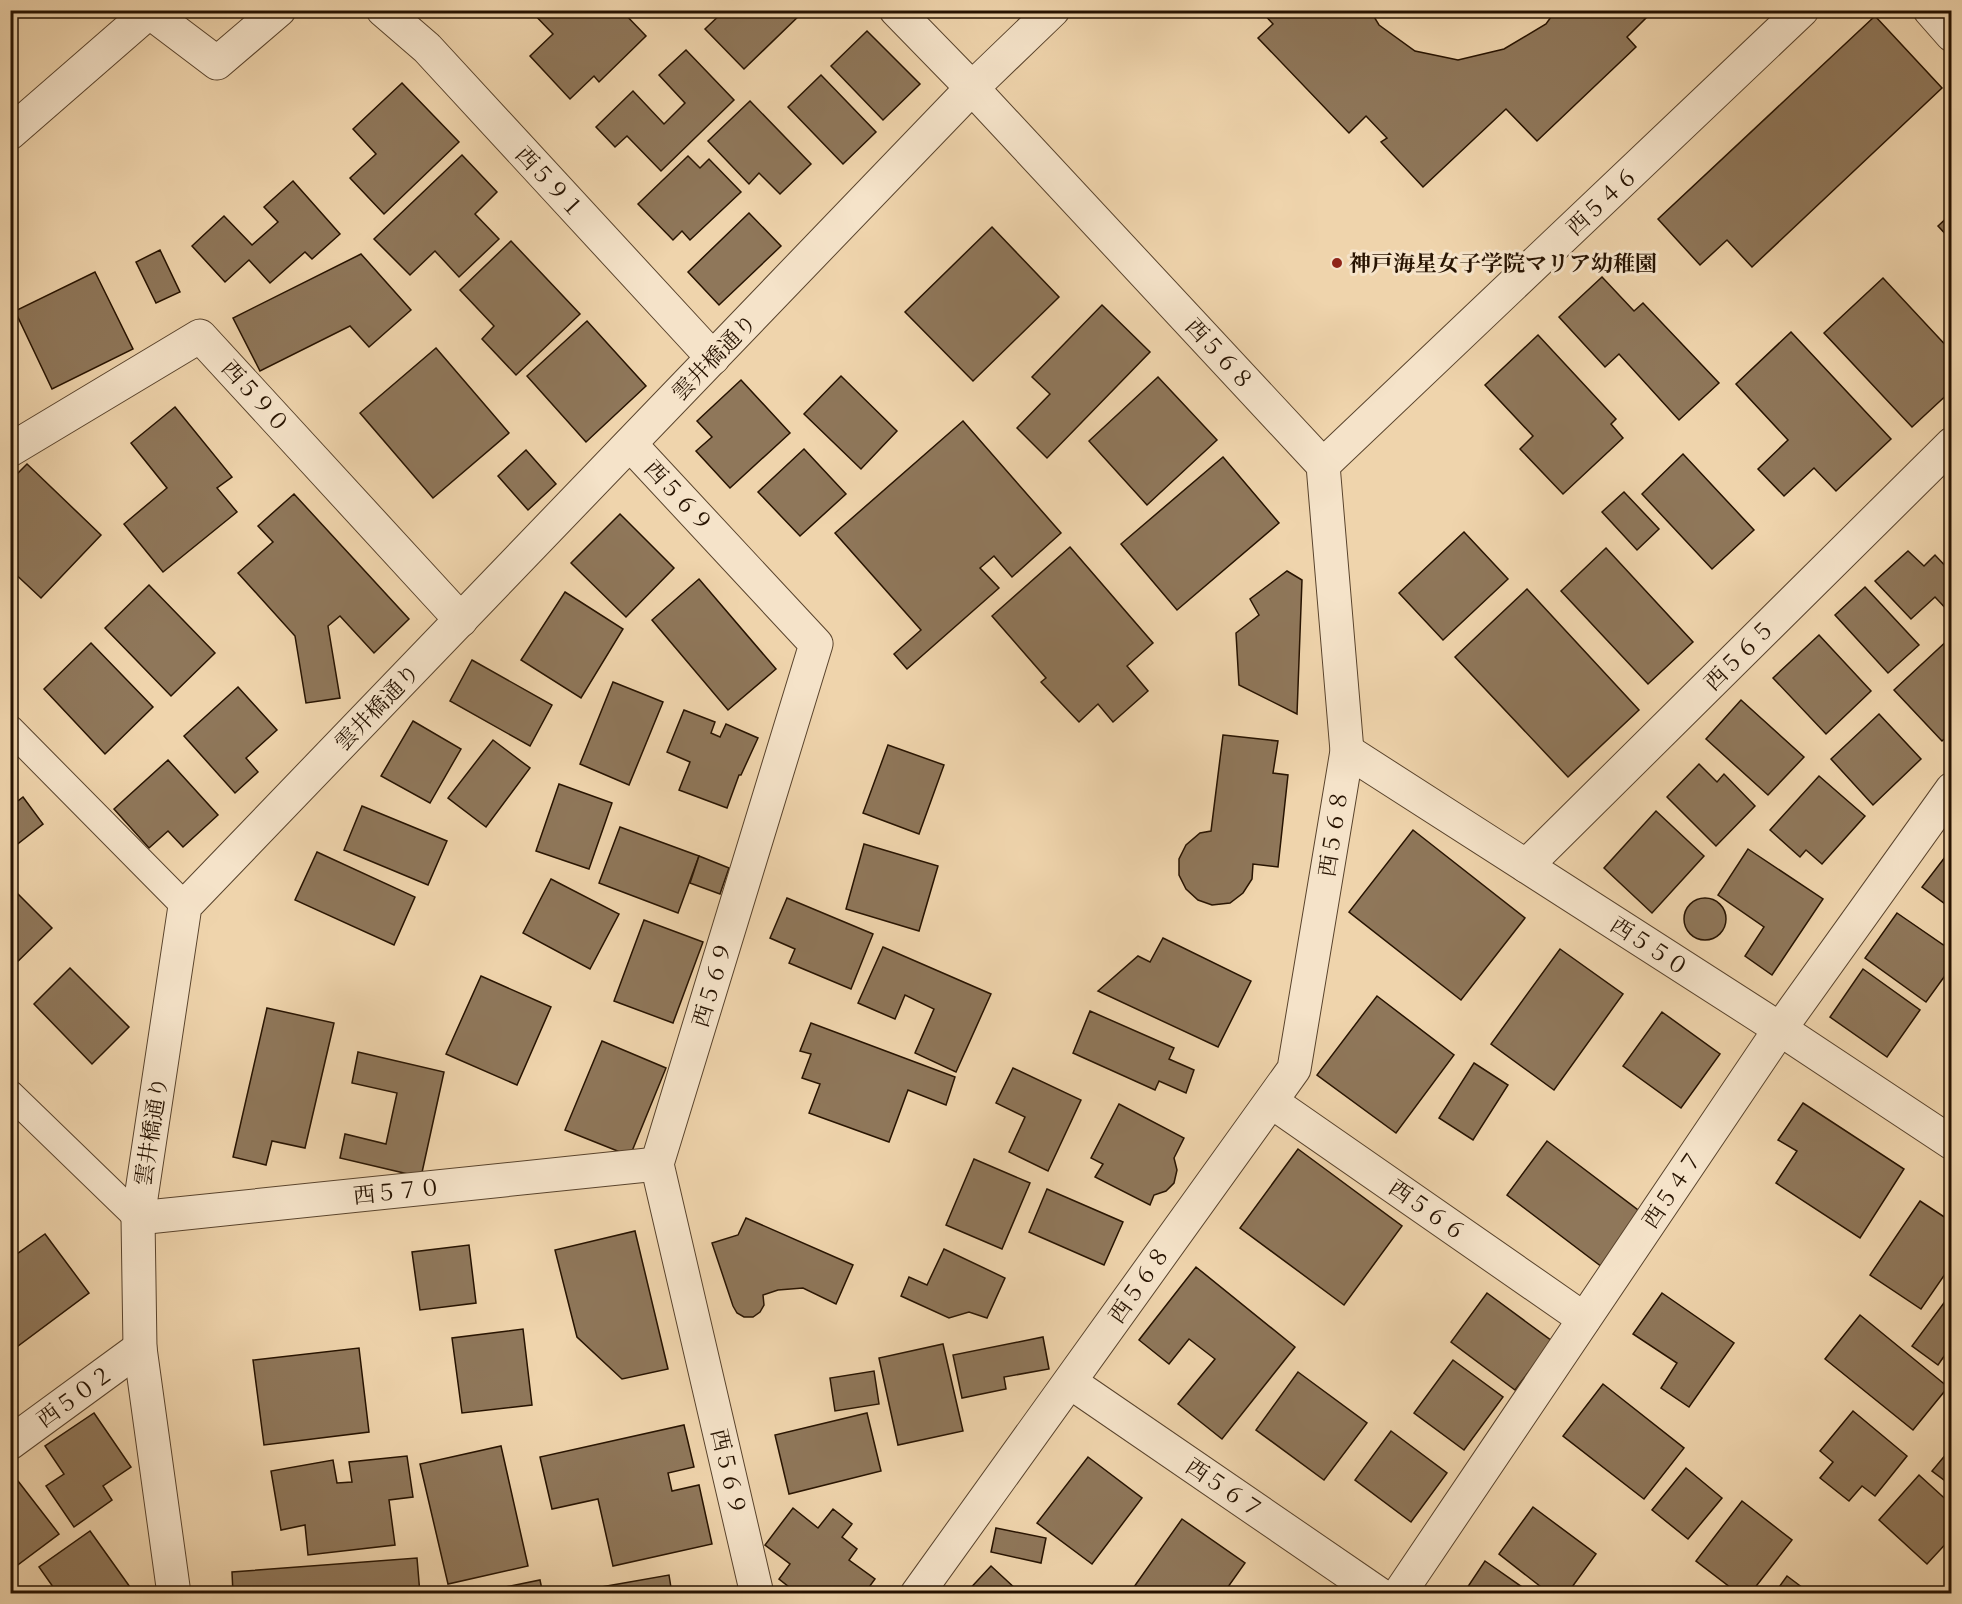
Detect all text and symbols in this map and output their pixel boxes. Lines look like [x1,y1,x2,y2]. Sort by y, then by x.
street label: 西５９１ [506,141,590,227]
street label: 西５４６ [1561,161,1647,245]
place label: 神戸海星女子学院マリア幼稚園 [1349,250,1657,282]
marker: 神戸海星女子学院マリア幼稚園 [1330,256,1344,270]
street label: 雲井橋通り [666,308,766,410]
street label: 西５６８ [1176,313,1260,399]
street label: 西５９０ [212,355,295,441]
street label: 西５６９ [635,455,719,541]
street label: 西５６５ [1699,615,1784,700]
street label: 雲井橋通り [329,658,429,760]
street label: 西５６８ [1313,788,1359,879]
street label: 西５５０ [1603,911,1694,986]
street label: 西５６９ [687,938,743,1032]
street label: 雲井橋通り [130,1075,178,1188]
street label: 西５４７ [1637,1145,1712,1236]
street label: 西５７０ [352,1173,443,1214]
street label: 西５６６ [1381,1174,1472,1251]
street label: 西５６８ [1103,1240,1180,1331]
street label: 西５０２ [32,1360,122,1437]
street label: 西５６９ [701,1426,752,1519]
street label: 西５６７ [1178,1453,1269,1528]

